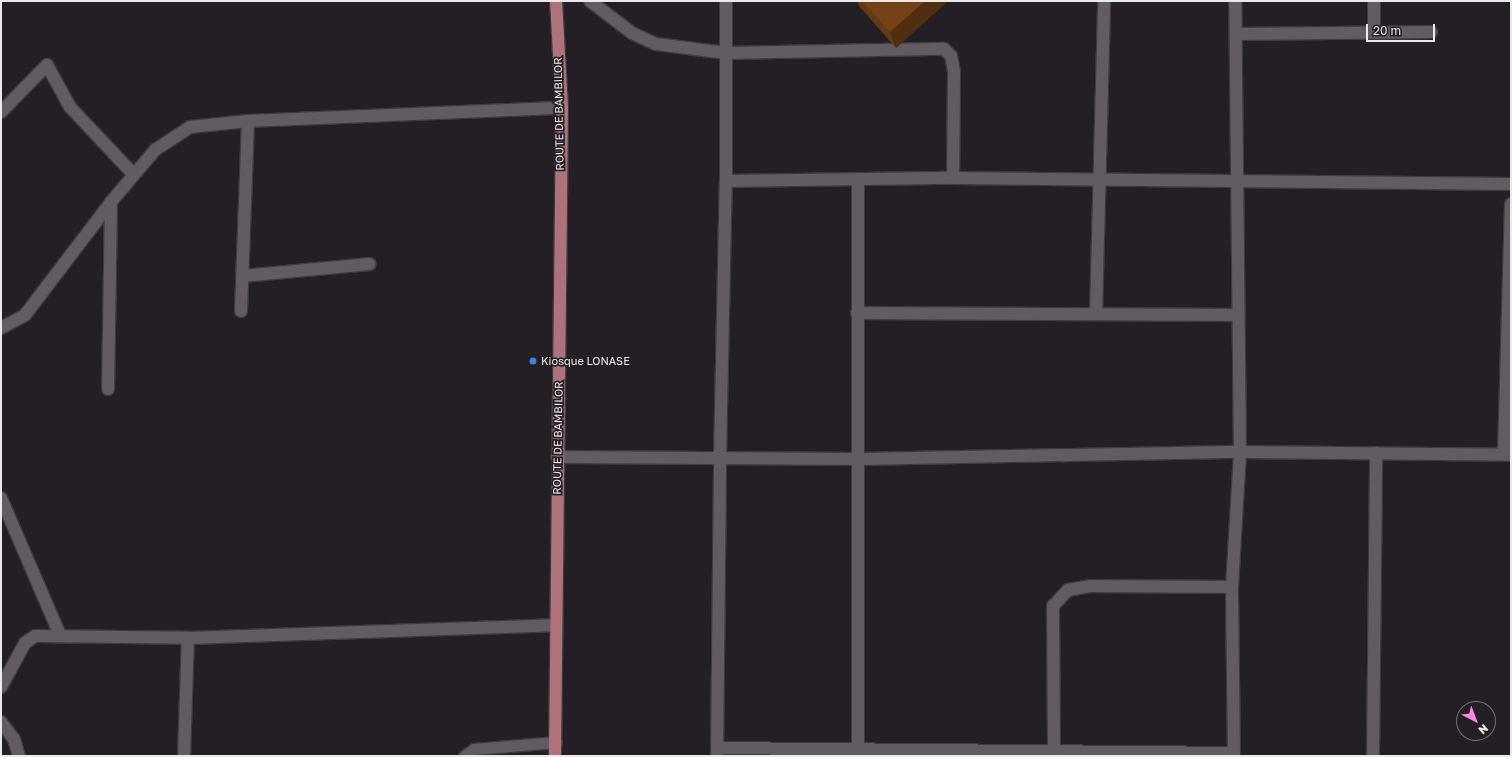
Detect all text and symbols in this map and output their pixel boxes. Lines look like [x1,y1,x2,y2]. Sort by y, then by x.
scale bar [1368,16,1437,42]
text: 20 m [1373,23,1401,38]
street label: ROUTE DE BAMBILOR [551,57,567,171]
place label: Kiosque LONASE [541,354,630,368]
marker: Kiosque LONASE [528,356,538,366]
street label: ROUTE DE BAMBILOR [550,381,566,495]
north arrow [1456,701,1496,741]
text: N [1476,722,1491,737]

